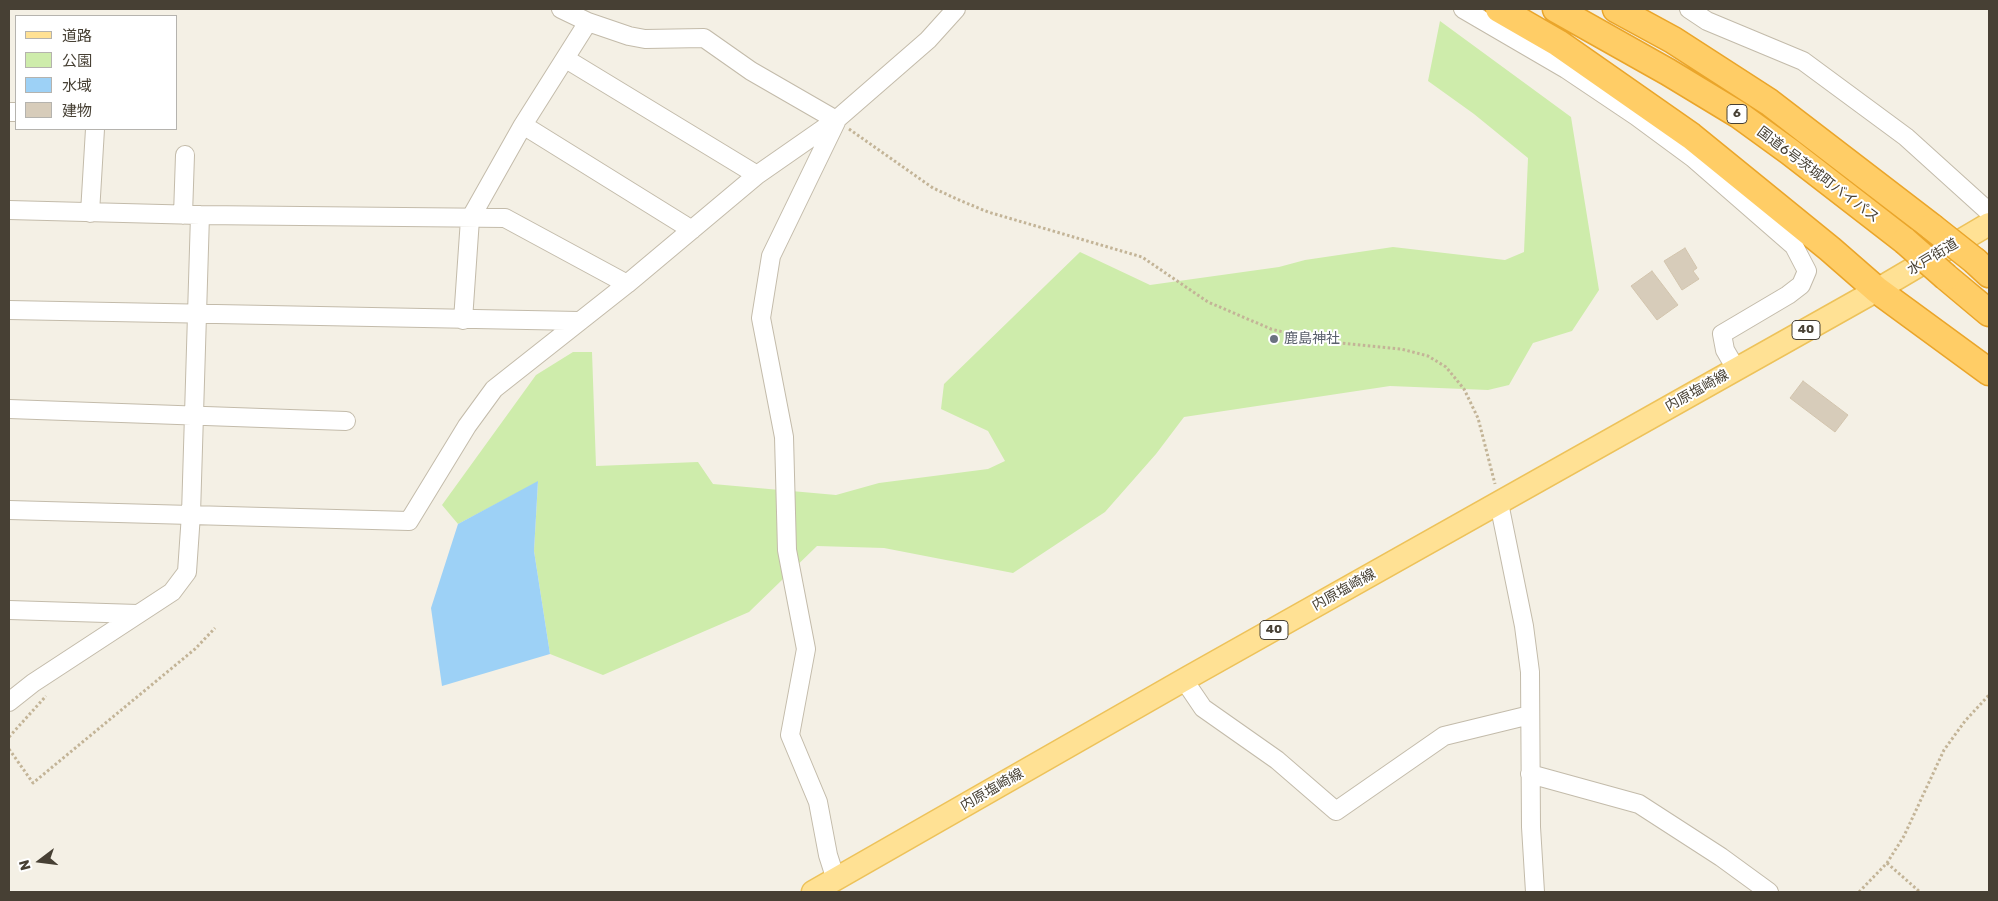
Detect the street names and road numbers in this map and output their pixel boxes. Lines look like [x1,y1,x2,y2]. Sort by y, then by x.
road number: 6 [1727,105,1747,124]
street label: 国道6号茨城町バイパス [1754,124,1882,226]
street label: 水戸街道 [1905,235,1961,279]
road number: 40 [1792,320,1820,340]
street label: 内原塩崎線 [1662,367,1732,415]
street label: 内原塩崎線 [1309,566,1379,614]
road number: 40 [1260,620,1288,640]
street label: 内原塩崎線 [957,765,1027,815]

